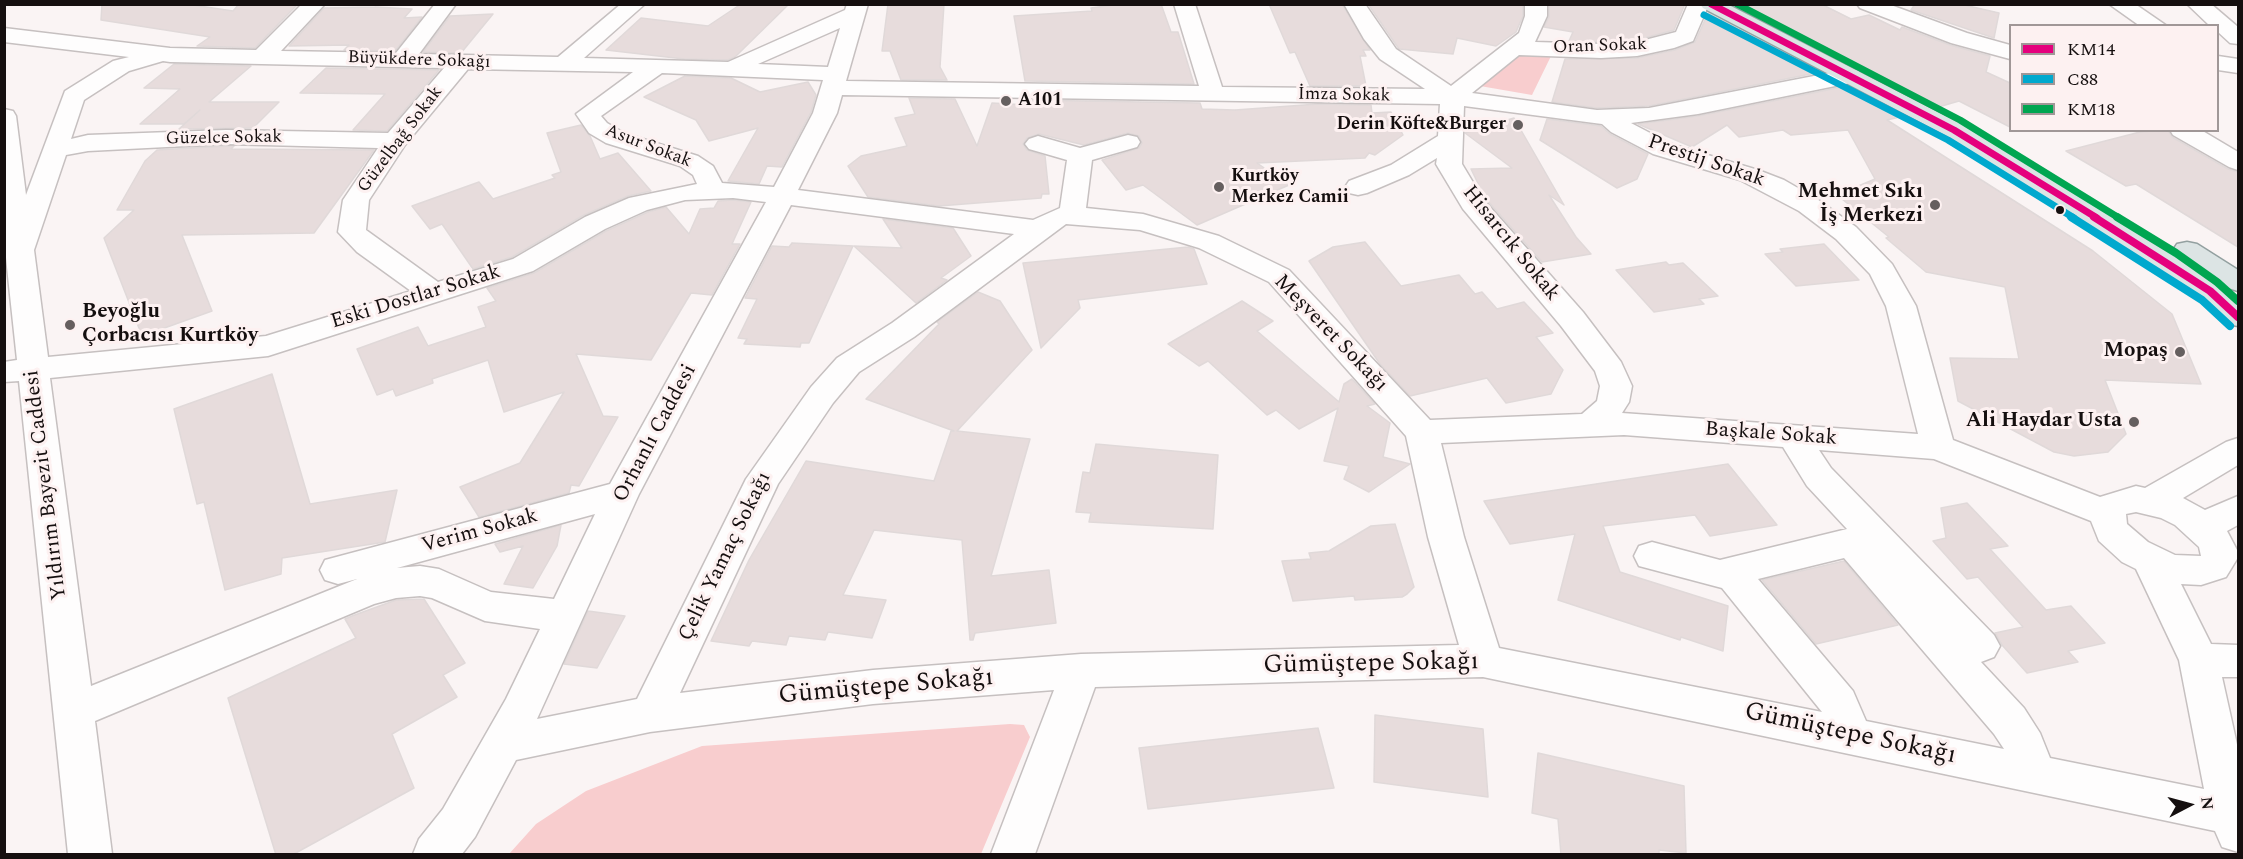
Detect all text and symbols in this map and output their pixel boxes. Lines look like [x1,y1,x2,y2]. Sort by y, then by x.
legend [2009,24,2219,132]
street label: Oran Sokak [1553,35,1647,59]
text: KM14 [2067,36,2115,63]
street label: Büyükdere Sokağı [347,48,491,74]
text: C88 [2067,66,2098,93]
street label: Güzelbağ Sokak [354,82,448,198]
street label: İmza Sokak [1298,84,1390,108]
place label: A101 [1018,90,1062,112]
marker: A101 [999,94,1013,108]
text: KM18 [2067,96,2115,123]
place label: Derin Köfte&Burger [1337,114,1506,136]
marker: Derin Köfte&Burger [1511,118,1525,132]
street label: Asur Sokak [602,121,694,173]
street label: Güzelce Sokak [166,127,282,151]
street label: Prestij Sokak [1644,130,1768,194]
place label: Kurtköy Merkez Camii [1231,166,1349,208]
marker: Kurtköy Merkez Camii [1212,180,1226,194]
place label: Mehmet Sıkı İş Merkezi [1798,180,1923,230]
street label: Hisarcık Sokak [1456,181,1564,307]
marker: Mehmet Sıkı İş Merkezi [1928,198,1942,212]
unlabelled marker [2054,204,2066,216]
street label: Eski Dostlar Sokak [328,260,504,336]
street label: Meşveret Sokağı [1268,270,1392,398]
place label: Beyoğlu Çorbacısı Kurtköy [82,300,258,350]
marker: Beyoğlu Çorbacısı Kurtköy [63,318,77,332]
place label: Mopaş [2103,339,2168,365]
marker: Mopaş [2173,345,2187,359]
street label: Orhanlı Caddesi [609,361,703,507]
street label: Yıldırım Bayezit Caddesi [20,368,74,602]
place label: Ali Haydar Usta [1966,409,2122,435]
marker: Ali Haydar Usta [2127,415,2141,429]
street label: Başkale Sokak [1704,418,1838,452]
street label: Çelik Yamaç Sokağı [674,468,778,646]
street label: Verim Sokak [419,504,541,560]
street label: Gümüştepe Sokağı [1263,648,1479,682]
street label: Gümüştepe Sokağı [777,663,995,713]
street label: Gümüştepe Sokağı [1741,697,1959,773]
north arrow [2159,775,2219,835]
text: N [2194,795,2220,811]

